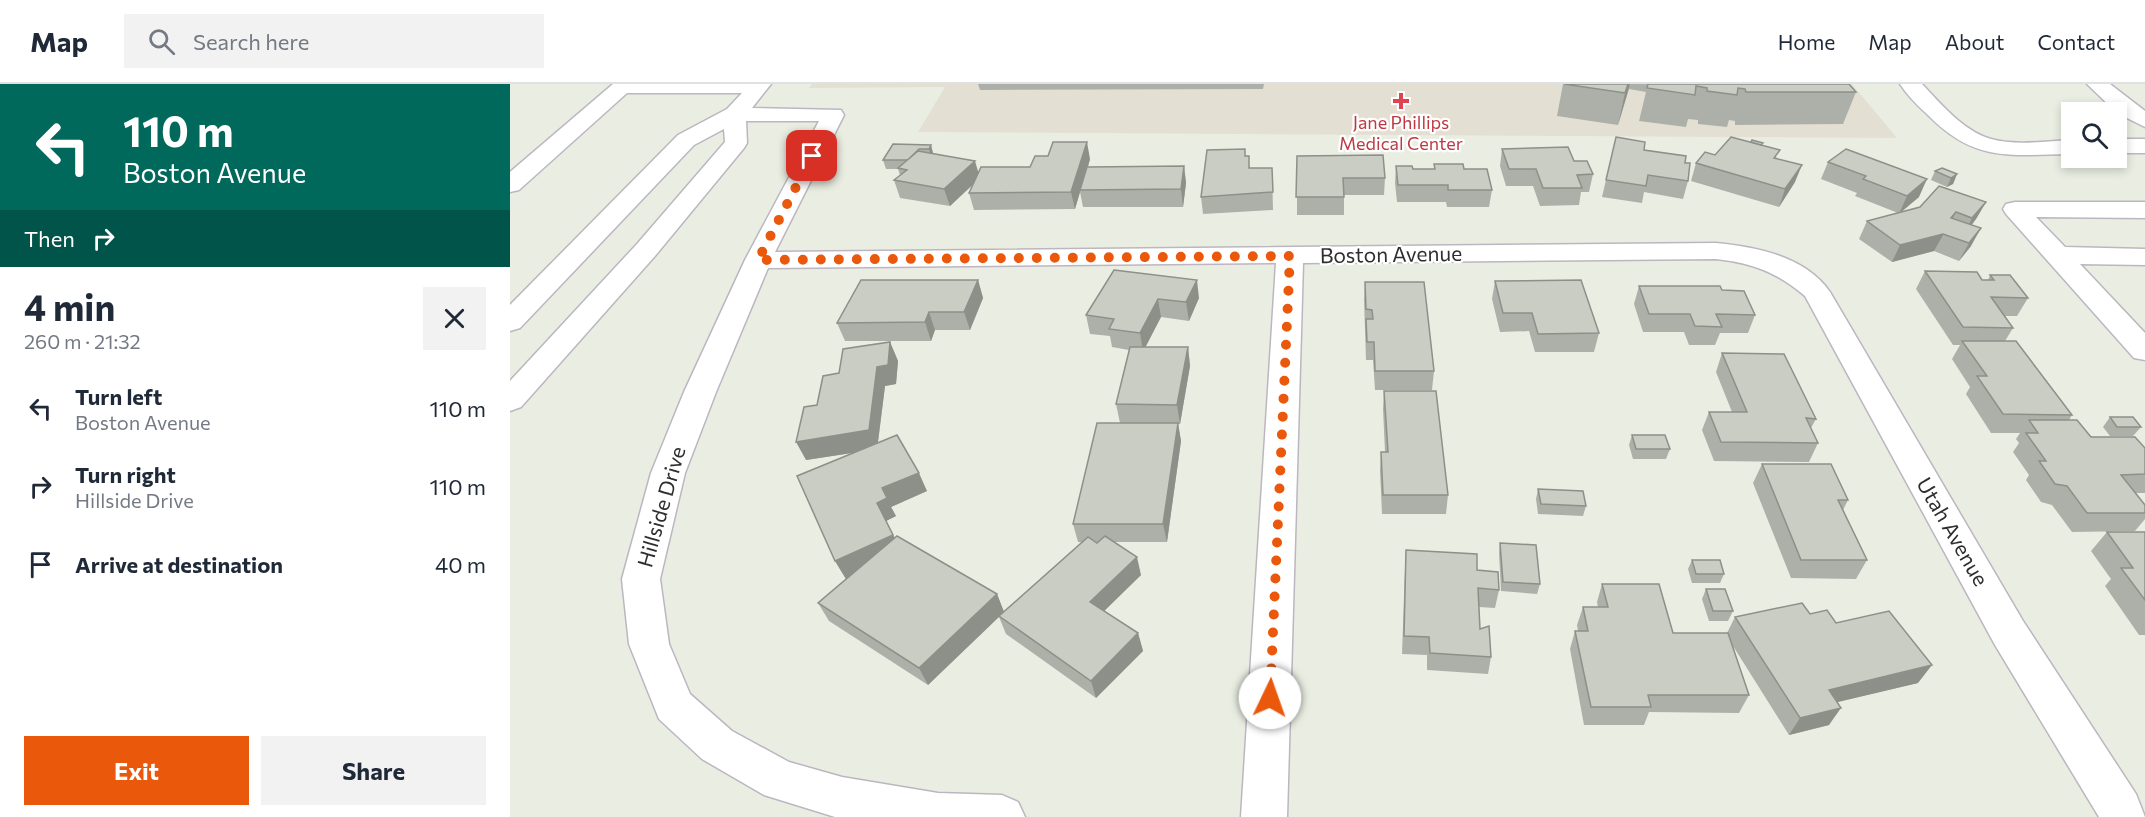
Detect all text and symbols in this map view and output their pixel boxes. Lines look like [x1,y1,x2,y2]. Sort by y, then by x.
search box [124,14,544,68]
text: Map [30,24,88,58]
icon: search [145,25,178,58]
text: Search here [193,28,309,55]
text: Home [1778,29,1835,54]
text: Map [1868,29,1912,54]
text: About [1945,29,2004,54]
text: Contact [2037,29,2115,54]
marker: Jane Phillips Medical Center [1392,92,1410,110]
map controls [2061,102,2127,168]
button: search [2061,102,2127,168]
text: 110 m [123,104,234,156]
icon: left [24,108,102,186]
place label: Jane Phillips Medical Center [1339,111,1463,154]
pin [786,130,837,181]
icon: arrive [795,139,828,172]
text: Boston Avenue [123,156,306,189]
icon: right [87,222,120,255]
text: Then [24,225,75,252]
street label: Boston Avenue [1320,240,1462,267]
text: 4 min [24,284,115,328]
button: close [423,287,486,350]
text: 260 m · 21:32 [24,329,141,353]
text: Turn left [75,383,162,410]
icon: left [24,392,57,425]
text: 110 m [429,395,486,422]
text: Boston Avenue [75,410,211,434]
street label: Hillside Drive [631,443,690,570]
text: Turn right [75,461,176,488]
icon: right [24,470,57,503]
text: 110 m [429,473,486,500]
street label: Utah Avenue [1912,473,1994,590]
text: Hillside Drive [75,488,194,512]
icon: arrive [24,548,57,581]
text: Arrive at destination [75,551,283,578]
text: 40 m [435,551,486,578]
position arrow [1238,666,1302,730]
button: Exit [24,736,249,805]
button: Share [261,736,486,805]

